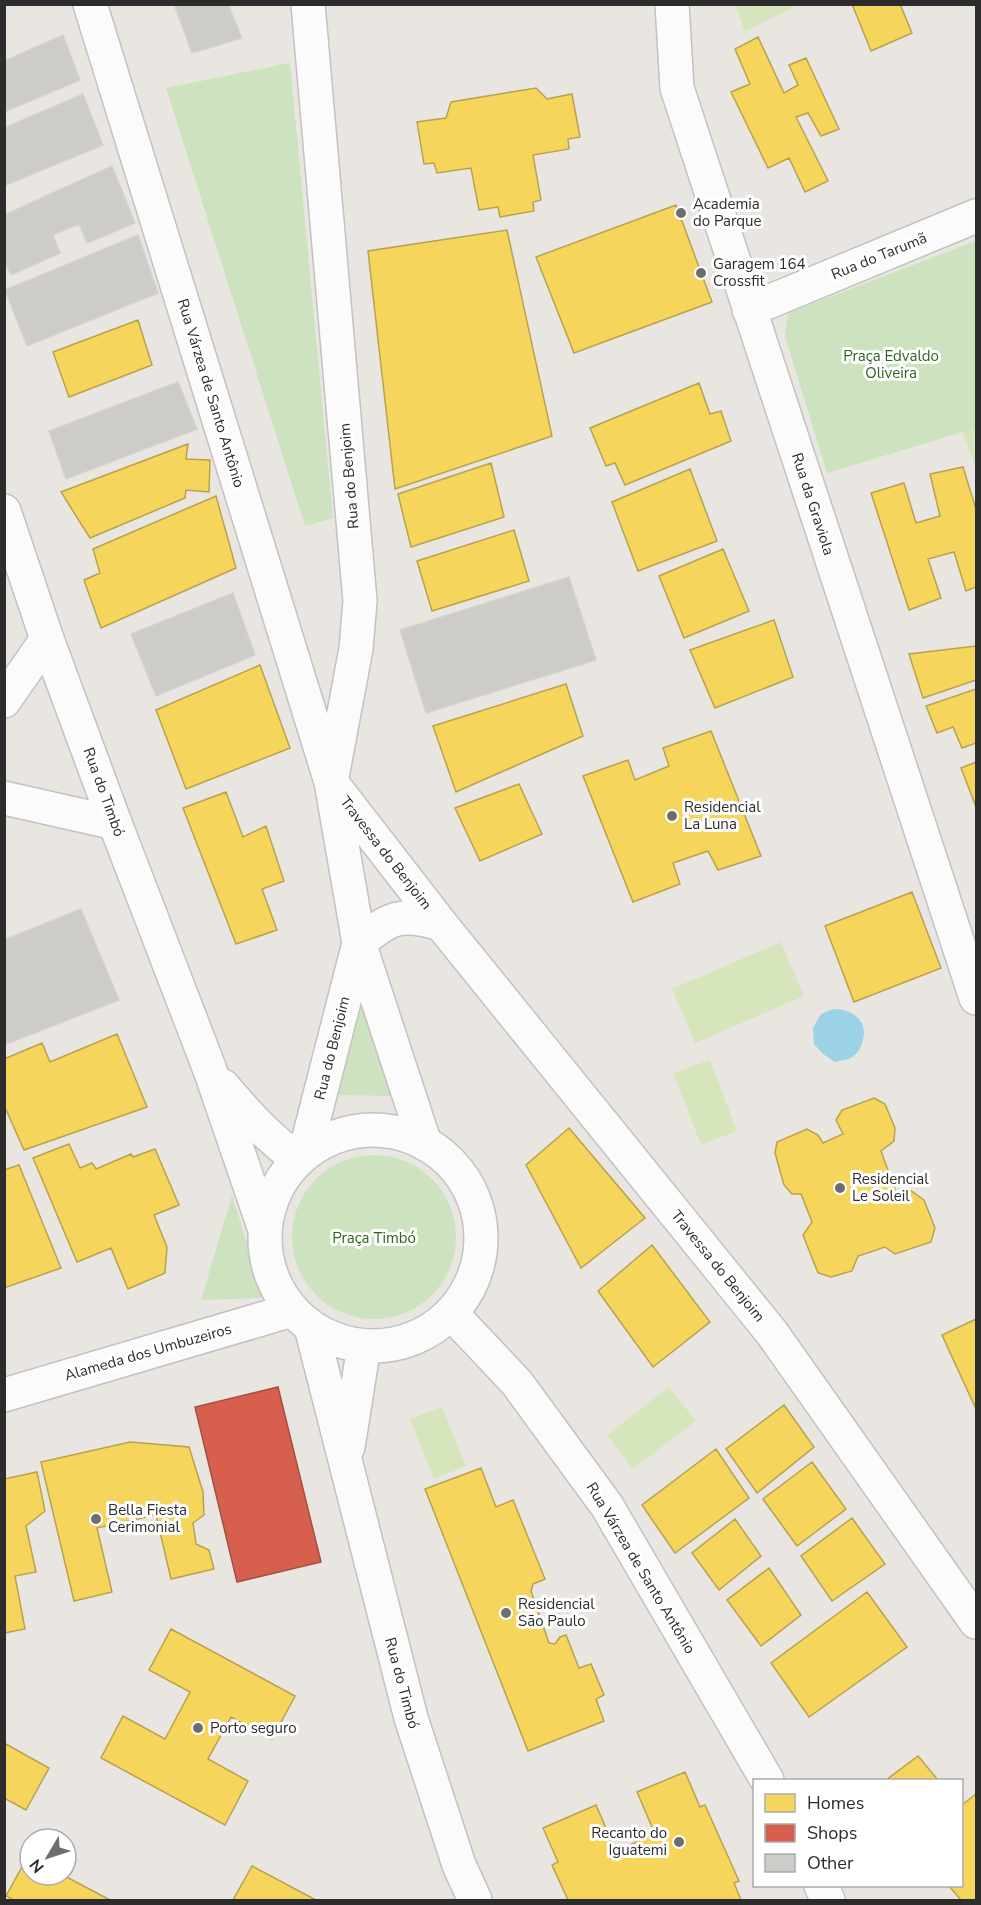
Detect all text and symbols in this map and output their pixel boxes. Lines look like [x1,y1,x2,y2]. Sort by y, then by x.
place label: Academia do Parque [693,194,761,231]
marker: Academia do Parque [674,206,688,220]
street label: Rua do Tarumã [828,228,930,284]
place label: Garagem 164 Crossfit [713,254,806,291]
marker: Garagem 164 Crossfit [694,266,708,280]
street label: Rua Várzea de Santo Antônio [173,296,249,490]
park label: Praça Edvaldo Oliveira [843,346,939,383]
street label: Rua do Benjoim [334,422,364,530]
street label: Rua da Graviola [787,450,839,558]
street label: Rua do Timbó [79,745,129,839]
street label: Travessa do Benjoim [335,792,437,914]
place label: Residencial La Luna [684,797,761,834]
marker: Residencial La Luna [665,809,679,823]
street label: Rua do Benjoim [309,994,355,1102]
place label: Residencial Le Soleil [852,1169,929,1206]
marker: Residencial Le Soleil [833,1181,847,1195]
street label: Travessa do Benjoim [667,1206,769,1326]
park label: Praça Timbó [332,1228,416,1248]
street label: Alameda dos Umbuzeiros [62,1319,234,1385]
street label: Rua Várzea de Santo Antônio [582,1479,700,1657]
place label: Bella Fiesta Cerimonial [108,1500,187,1537]
marker: Bella Fiesta Cerimonial [89,1512,103,1526]
place label: Residencial São Paulo [518,1594,595,1631]
marker: Residencial São Paulo [499,1606,513,1620]
street label: Rua do Timbó [380,1635,424,1731]
place label: Porto seguro [210,1718,297,1738]
marker: Porto seguro [191,1721,205,1735]
legend [753,1779,963,1887]
text: Homes [807,1791,864,1815]
text: Shops [807,1821,857,1845]
place label: Recanto do Iguatemi [591,1823,667,1860]
north arrow [18,1827,78,1887]
marker: Recanto do Iguatemi [672,1835,686,1849]
text: Other [807,1851,854,1875]
text: N [25,1854,49,1877]

